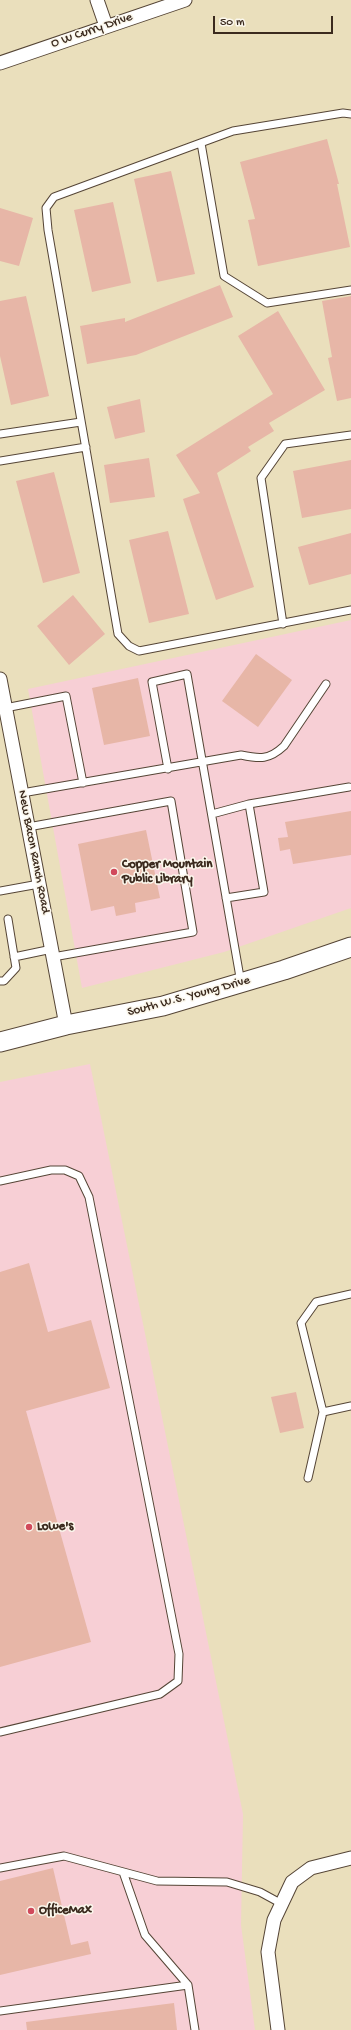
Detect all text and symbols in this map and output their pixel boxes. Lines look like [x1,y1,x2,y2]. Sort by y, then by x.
scale bar [215,8,335,34]
street label: O W Curry Drive [49,10,135,52]
text: 50 m [220,16,245,30]
street label: New Bacon Ranch Road [13,789,53,915]
place label: Copper Mountain Public Library [122,857,213,888]
marker: Copper Mountain Public Library [109,867,119,877]
street label: South W.S. Young Drive [126,973,252,1021]
place label: Lowe's [37,1519,73,1535]
marker: Lowe's [24,1522,34,1532]
place label: OfficeMax [39,1903,92,1919]
marker: OfficeMax [26,1906,36,1916]

